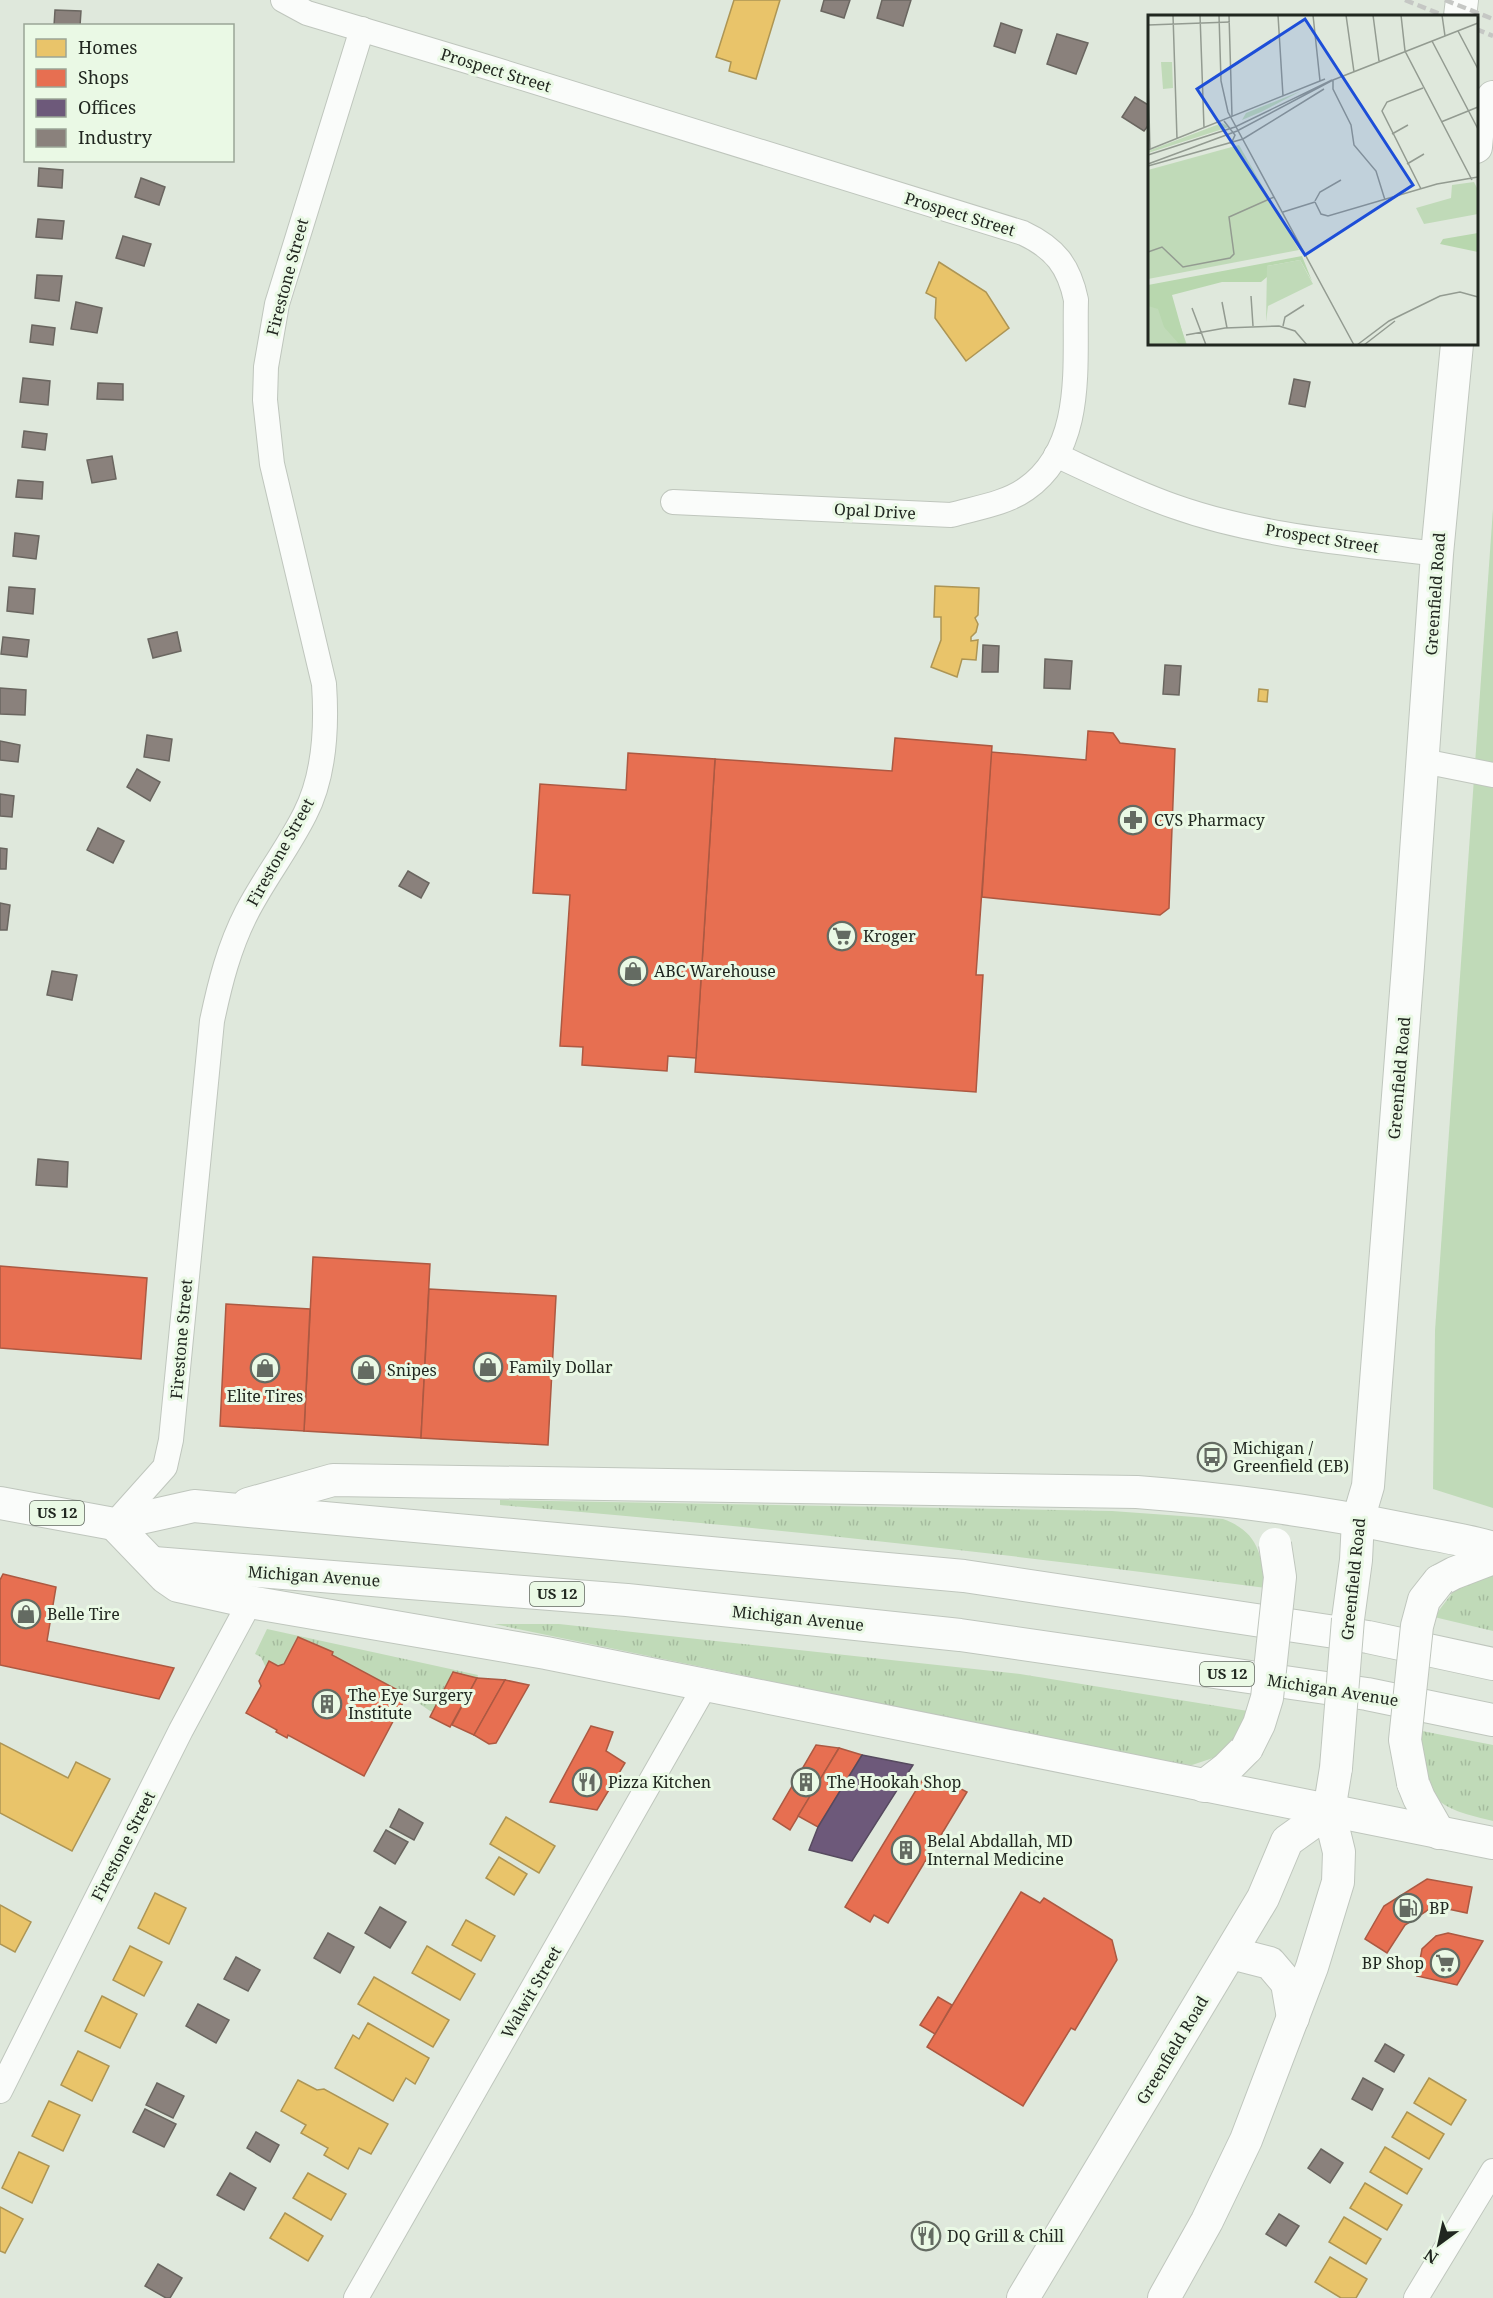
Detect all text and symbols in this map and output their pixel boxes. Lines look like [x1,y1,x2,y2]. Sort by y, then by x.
inset map [1148,15,1478,345]
legend [24,24,234,162]
text: Homes [78,35,137,59]
street label: Prospect Street [438,43,554,97]
text: Shops [78,65,129,89]
text: Offices [78,95,136,119]
text: Industry [78,125,153,149]
street label: Prospect Street [902,187,1018,241]
street label: Firestone Street [261,216,313,338]
street label: Opal Drive [834,498,916,524]
street label: Prospect Street [1264,518,1381,558]
street label: Greenfield Road [1420,532,1450,656]
street label: Firestone Street [241,794,319,910]
pharmacy icon: CVS Pharmacy [1117,804,1149,836]
place label: CVS Pharmacy [1154,809,1266,831]
supermarket icon: Kroger [826,920,858,952]
place label: Kroger [863,925,916,947]
shop icon: ABC Warehouse [617,955,649,987]
place label: ABC Warehouse [654,960,776,982]
street label: Greenfield Road [1383,1016,1415,1140]
street label: Firestone Street [165,1278,197,1400]
shop icon: Family Dollar [472,1351,504,1383]
shop icon: Elite Tires [249,1352,281,1384]
shop icon: Snipes [350,1354,382,1386]
place label: Family Dollar [509,1356,613,1378]
place label: Snipes [387,1359,437,1381]
place label: Elite Tires [227,1385,303,1407]
place label: Michigan / Greenfield (EB) [1233,1437,1349,1477]
bus stop icon: Michigan / Greenfield (EB) [1196,1441,1228,1473]
road number: US 12 [30,1501,84,1525]
street label: Greenfield Road [1336,1516,1370,1641]
street label: Michigan Avenue [247,1560,381,1592]
road number: US 12 [530,1582,584,1606]
shop icon: Belle Tire [10,1598,42,1630]
street label: Michigan Avenue [731,1600,865,1636]
place label: Belle Tire [47,1603,120,1625]
road number: US 12 [1200,1662,1254,1686]
street label: Michigan Avenue [1266,1669,1400,1711]
place label: The Eye Surgery Institute [348,1684,474,1724]
building icon: The Eye Surgery Institute [311,1688,343,1720]
restaurant icon: Pizza Kitchen [571,1766,603,1798]
building icon: The Hookah Shop [790,1766,822,1798]
place label: Pizza Kitchen [608,1771,711,1793]
place label: The Hookah Shop [827,1771,961,1793]
street label: Firestone Street [86,1787,160,1905]
place label: Belal Abdallah, MD Internal Medicine [927,1830,1073,1870]
building icon: Belal Abdallah, MD Internal Medicine [890,1834,922,1866]
fuel station icon: BP [1392,1892,1424,1924]
place label: BP [1429,1897,1449,1919]
street label: Walwit Street [496,1942,566,2042]
supermarket icon: BP Shop [1429,1947,1461,1979]
place label: BP Shop [1362,1952,1424,1974]
street label: Greenfield Road [1131,1991,1213,2108]
north arrow [1409,2214,1469,2274]
restaurant icon: DQ Grill & Chill [910,2220,942,2252]
place label: DQ Grill & Chill [947,2225,1064,2247]
text: N [1419,2244,1442,2269]

